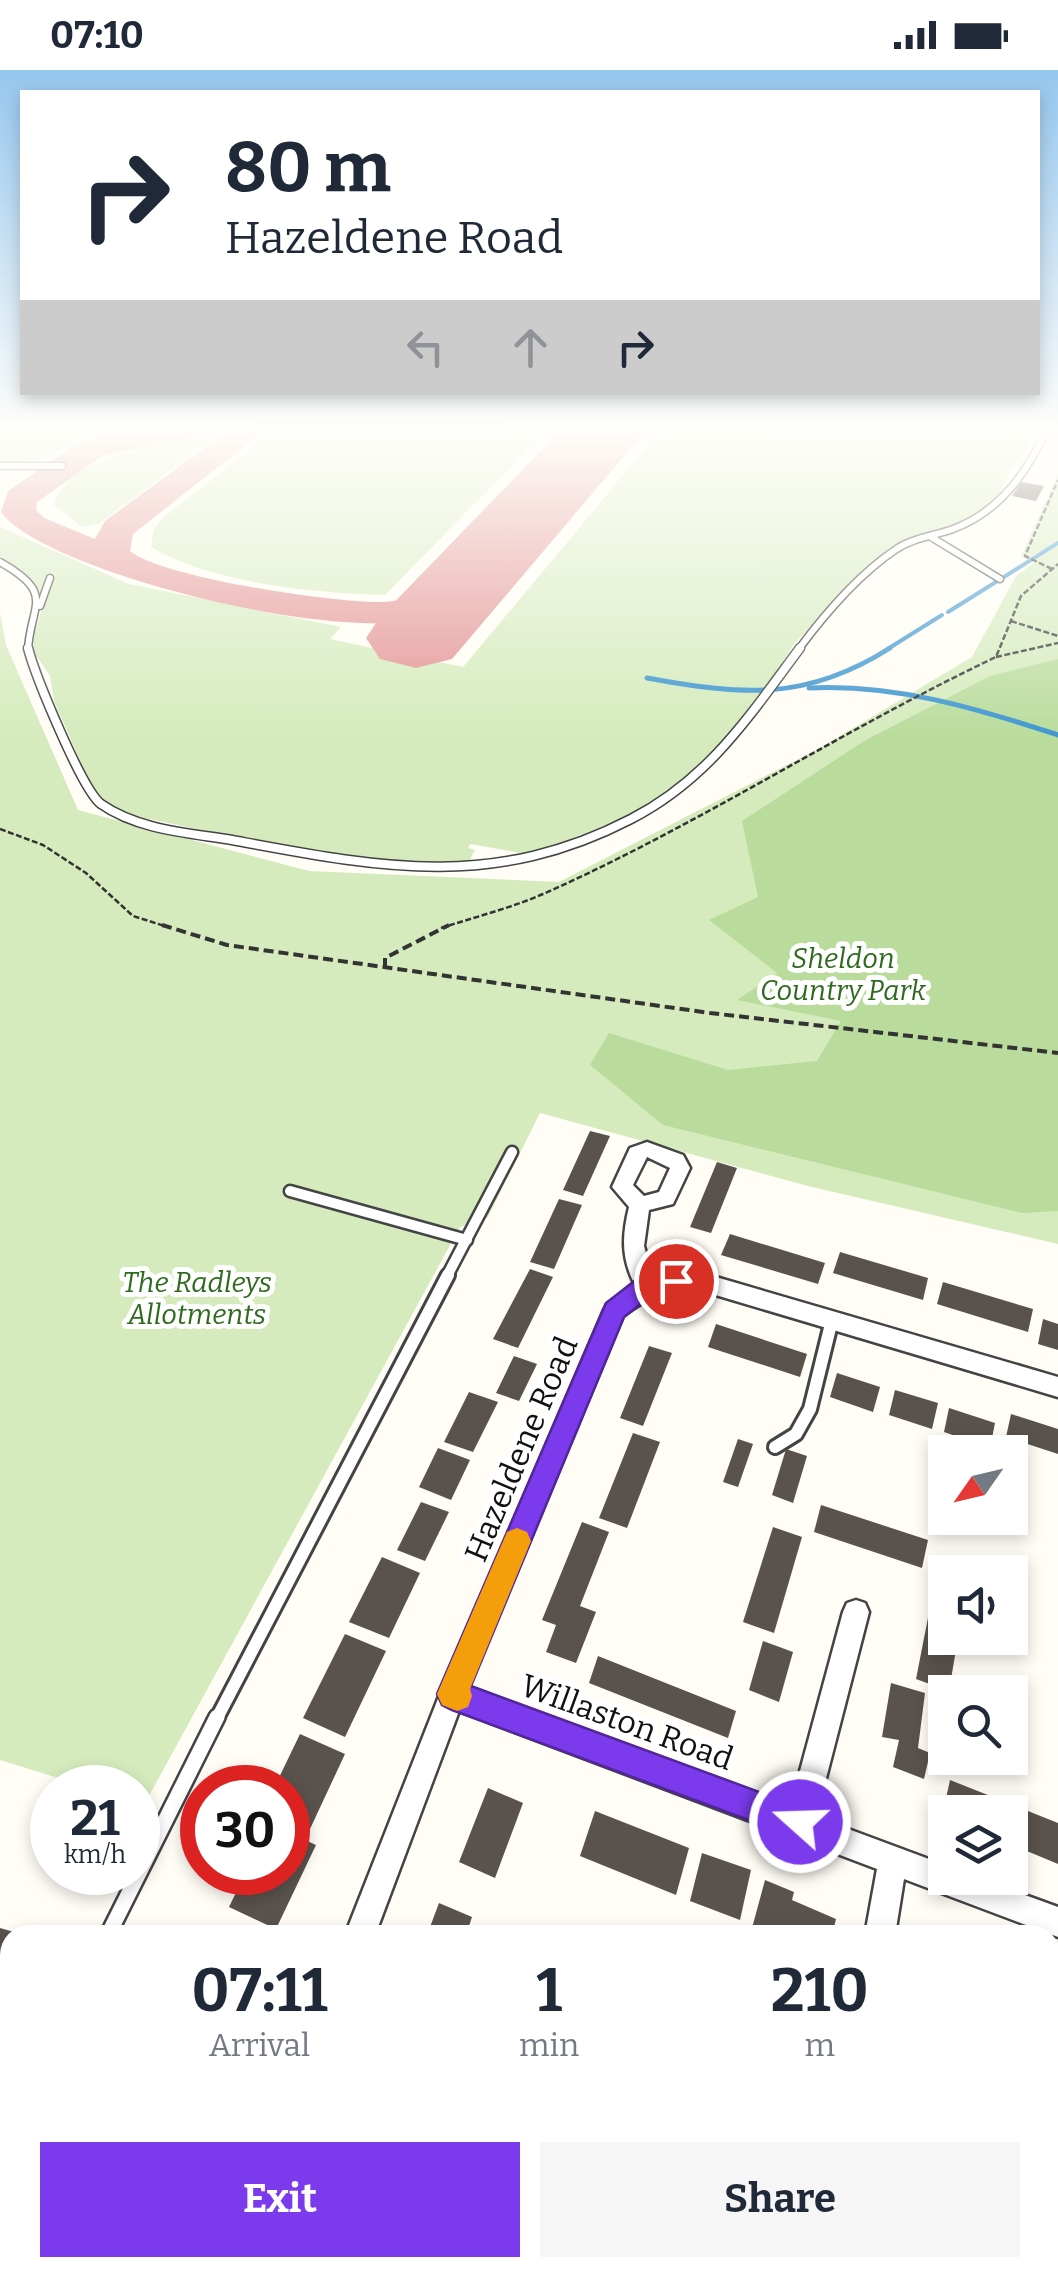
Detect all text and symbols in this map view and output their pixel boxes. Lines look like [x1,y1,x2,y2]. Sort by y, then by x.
text: 07:10 [50,12,144,58]
text: 80 m [225,126,391,210]
icon: right [60,130,190,260]
text: Hazeldene Road [225,211,563,265]
icon: left [398,320,453,375]
icon: ahead [503,320,558,375]
icon: right [608,320,663,375]
park label: Sheldon Country Park [760,942,927,1007]
pin [634,1239,719,1324]
icon: arrive [649,1254,704,1309]
park label: The Radleys Allotments [122,1266,272,1331]
street label: Hazeldene Road [457,1331,585,1567]
north arrow [928,1435,1028,1535]
map controls [928,1435,1028,1895]
button: sound [928,1555,1028,1655]
street label: Willaston Road [516,1666,738,1778]
button: search [928,1675,1028,1775]
speed limit sign: 30 [180,1765,310,1895]
position arrow [748,1770,852,1874]
text: 21 [70,1788,120,1848]
button: layers [928,1795,1028,1895]
text: km/h [64,1840,126,1870]
text: 07:11 [191,1955,328,2027]
text: 1 [536,1955,562,2027]
text: 210 [771,1955,869,2027]
text: Arrival [209,2026,310,2064]
text: min [519,2026,579,2064]
text: m [804,2026,835,2064]
button: Exit [40,2142,520,2257]
button: Share [540,2142,1020,2257]

